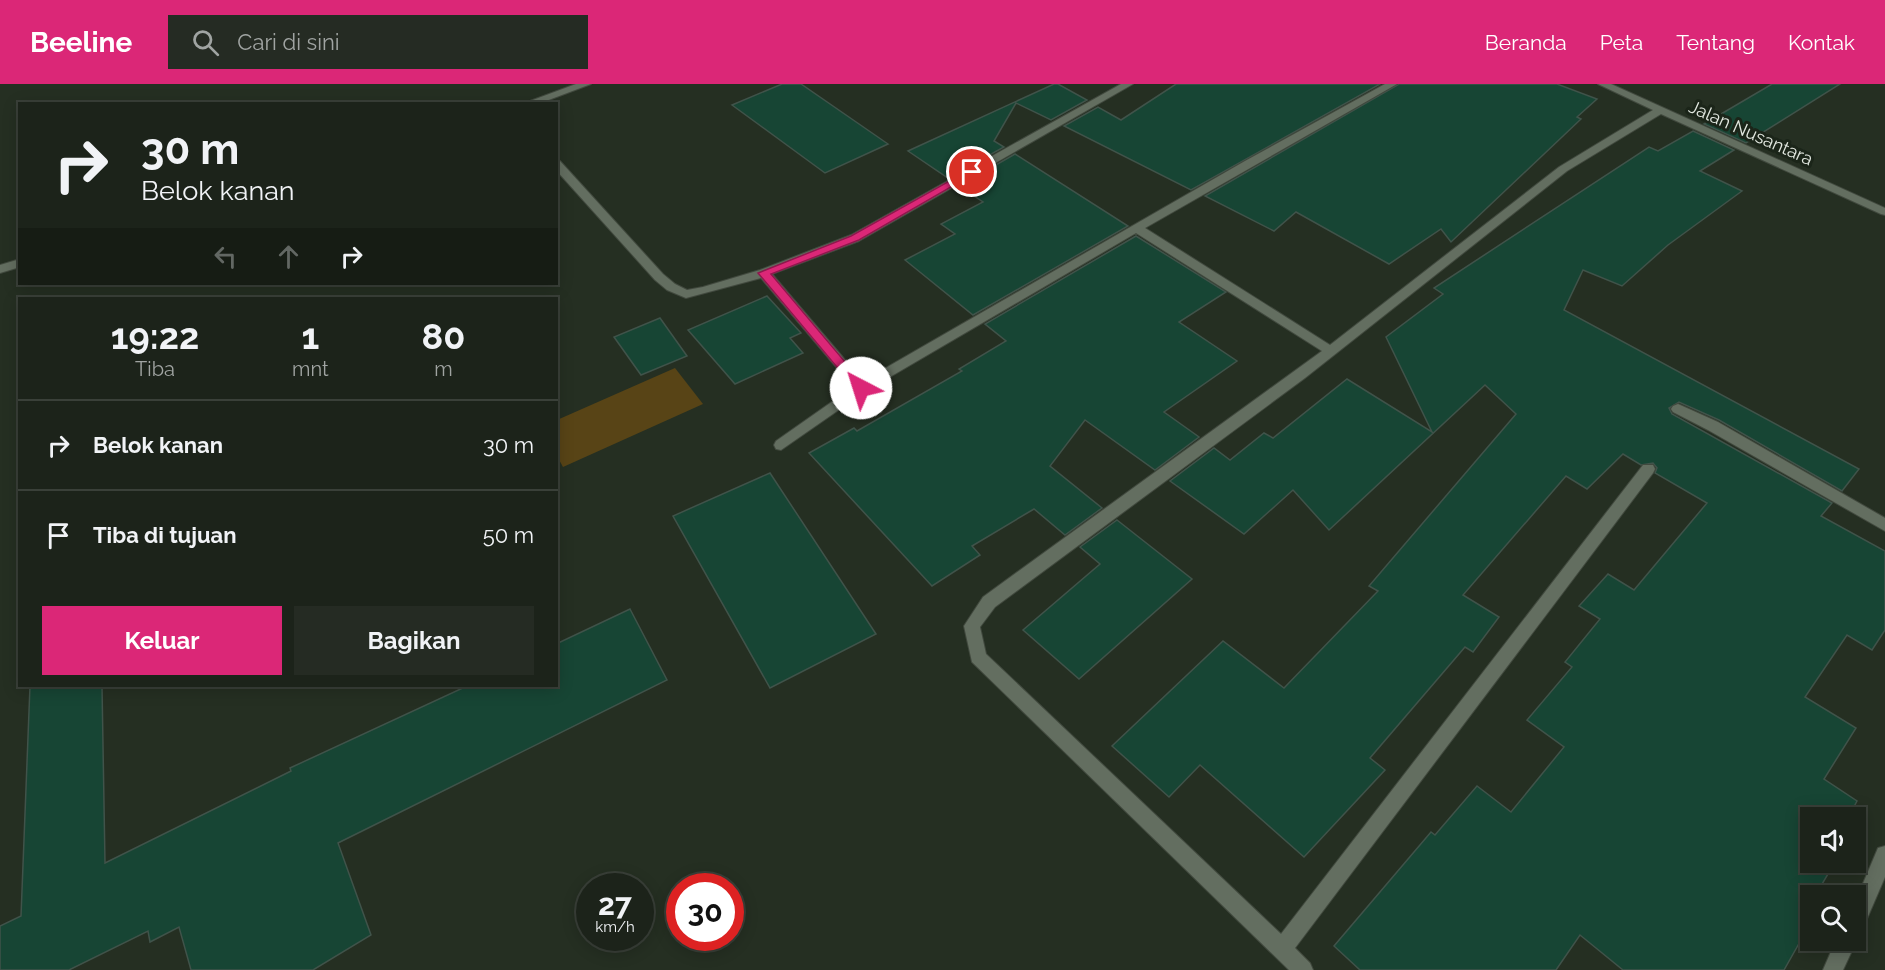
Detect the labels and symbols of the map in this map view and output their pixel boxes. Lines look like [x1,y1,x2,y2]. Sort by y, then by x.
street label: Jalan Nusantara [1686,96,1816,169]
pin [946,146,997,197]
position arrow [829,356,893,420]
speed limit sign: 30 [666,873,744,951]

